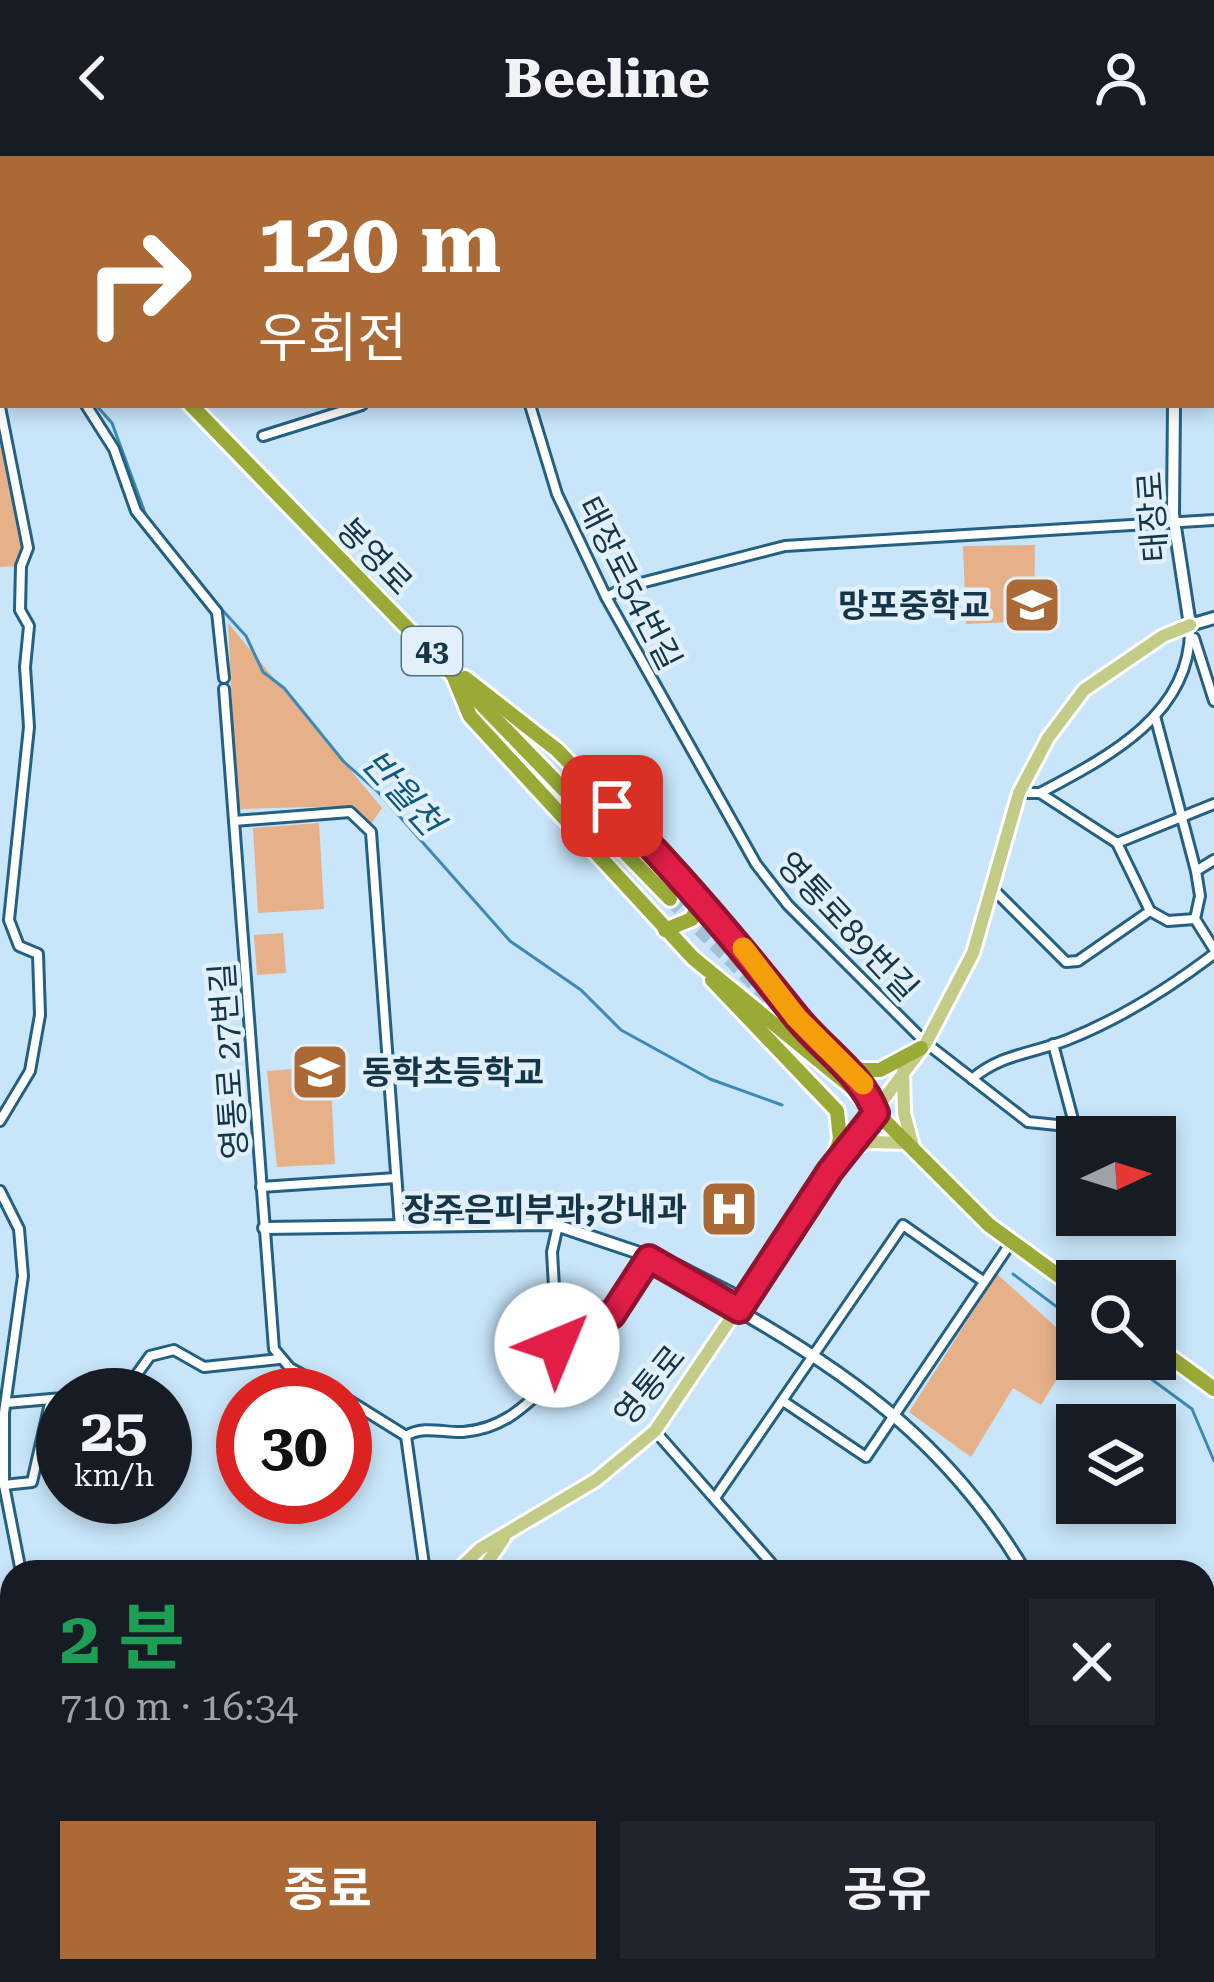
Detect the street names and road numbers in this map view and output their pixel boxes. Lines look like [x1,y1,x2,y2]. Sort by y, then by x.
street label: 태장로 [1130,470,1175,564]
street label: 태장로54번길 [569,490,690,676]
street label: 봉영로 [329,510,420,603]
road number: 43 [402,627,462,675]
street label: 영통로89번길 [769,844,926,1009]
street label: 영통로 27번길 [202,961,255,1161]
street label: 영통로 [606,1338,693,1433]

